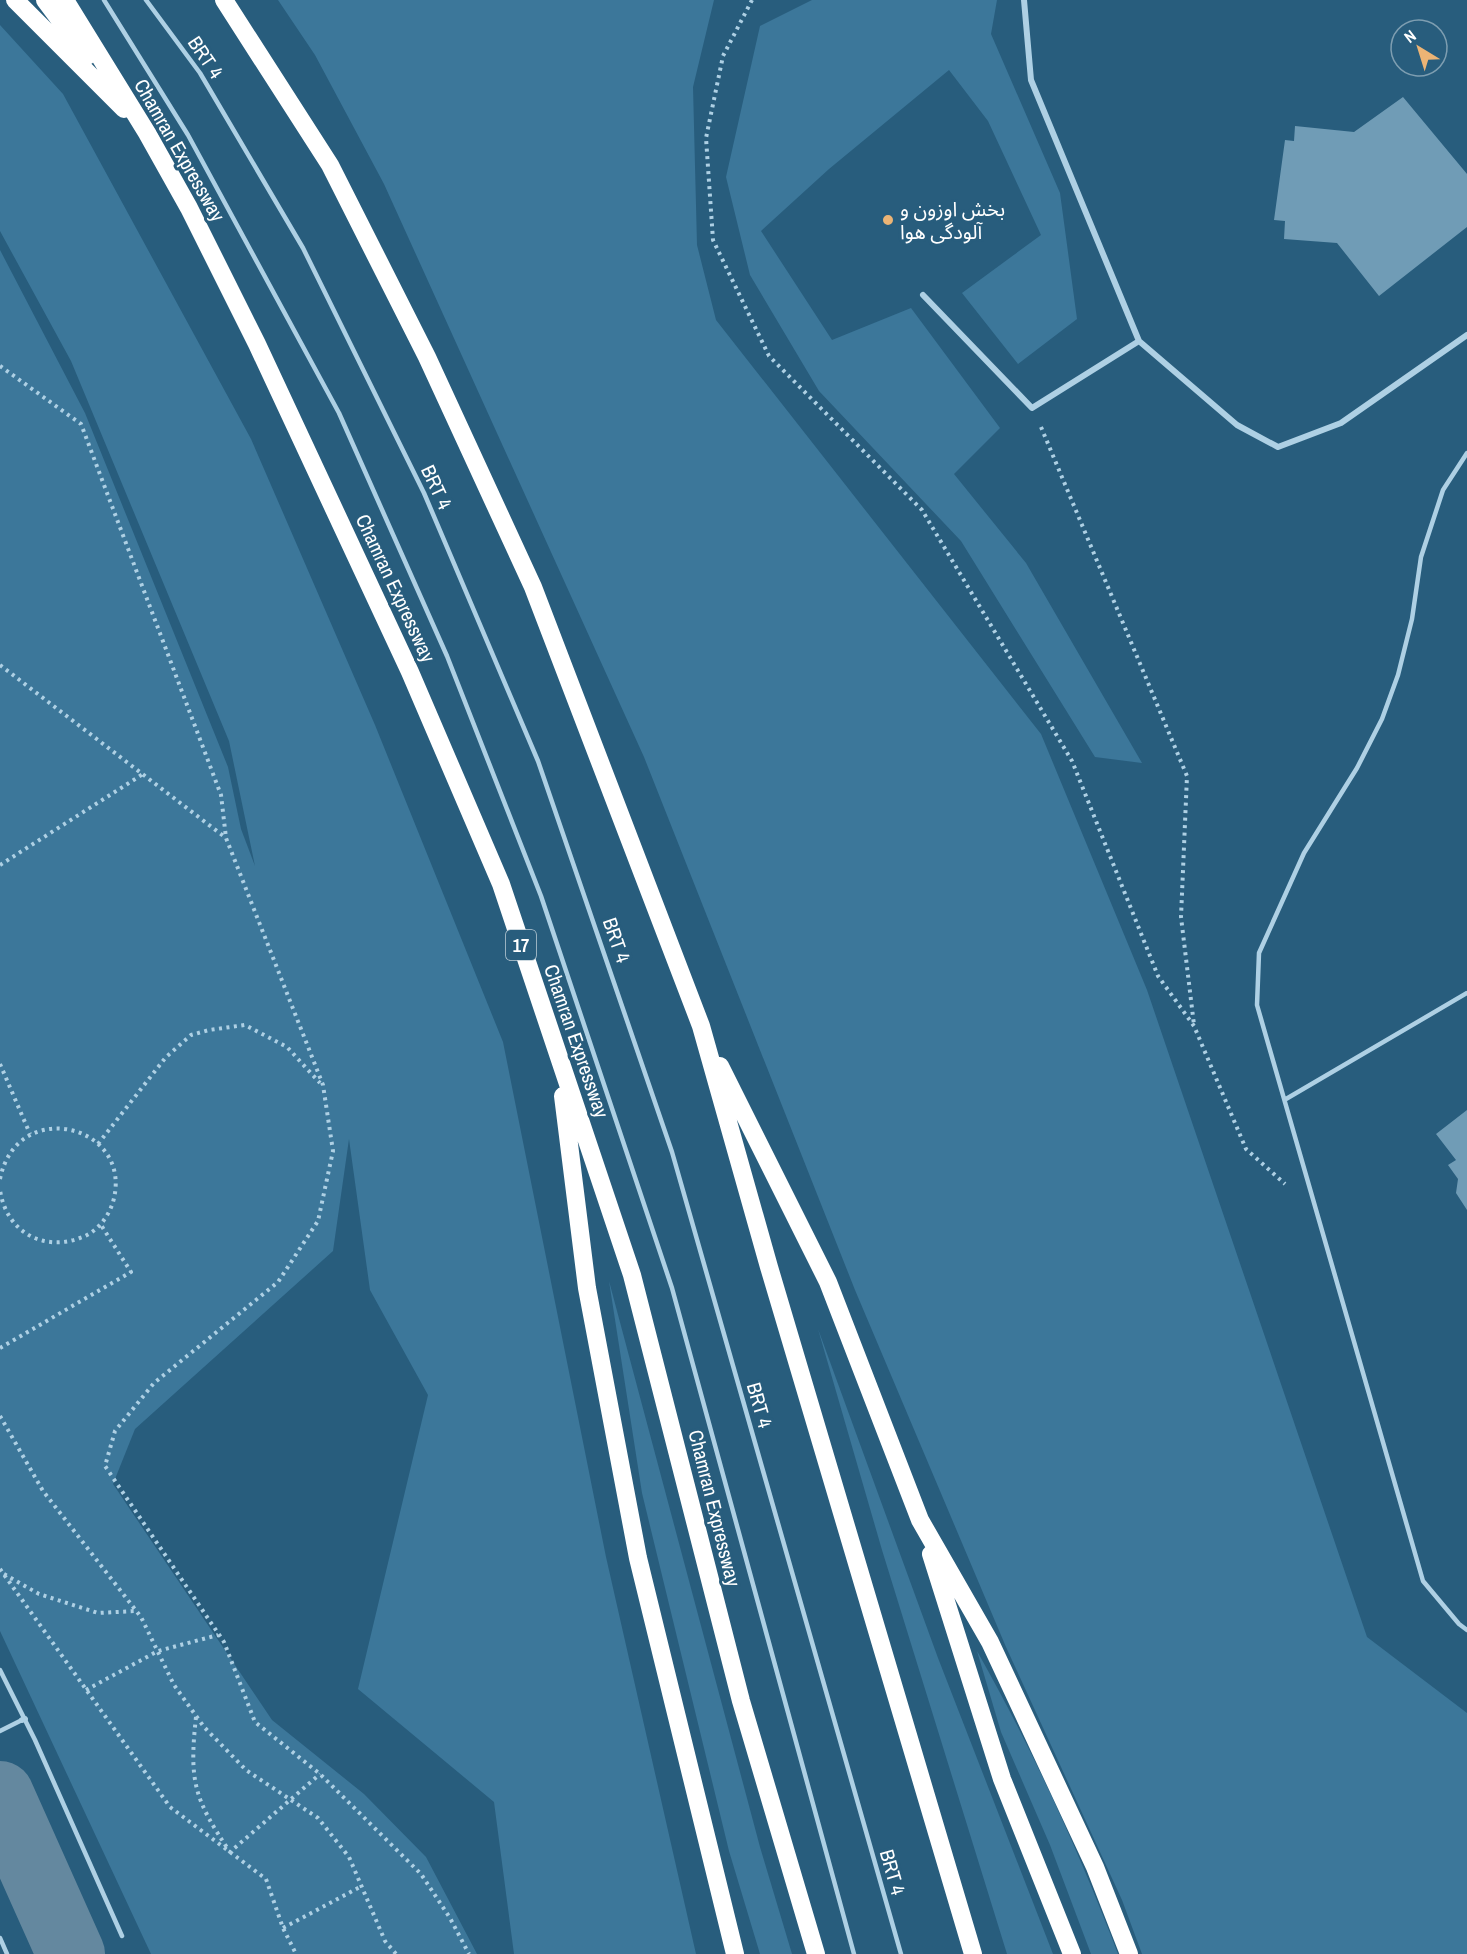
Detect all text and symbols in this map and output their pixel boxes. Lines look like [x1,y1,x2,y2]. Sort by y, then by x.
north arrow [1389,18,1449,78]
text: N [1399,25,1420,48]
street label: BRT 4 [182,30,230,84]
street label: Chamran Expressway [128,74,232,227]
place label: بخش اوزون و آلودگی هوا [900,195,1005,245]
marker: بخش اوزون و آلودگی هوا [881,213,895,227]
street label: BRT 4 [415,460,459,514]
street label: Chamran Expressway [350,510,442,667]
street label: BRT 4 [597,914,637,966]
road number: 17 [506,930,536,960]
street label: Chamran Expressway [538,961,616,1122]
street label: BRT 4 [741,1379,779,1431]
street label: Chamran Expressway [682,1427,748,1590]
street label: BRT 4 [874,1846,912,1898]

